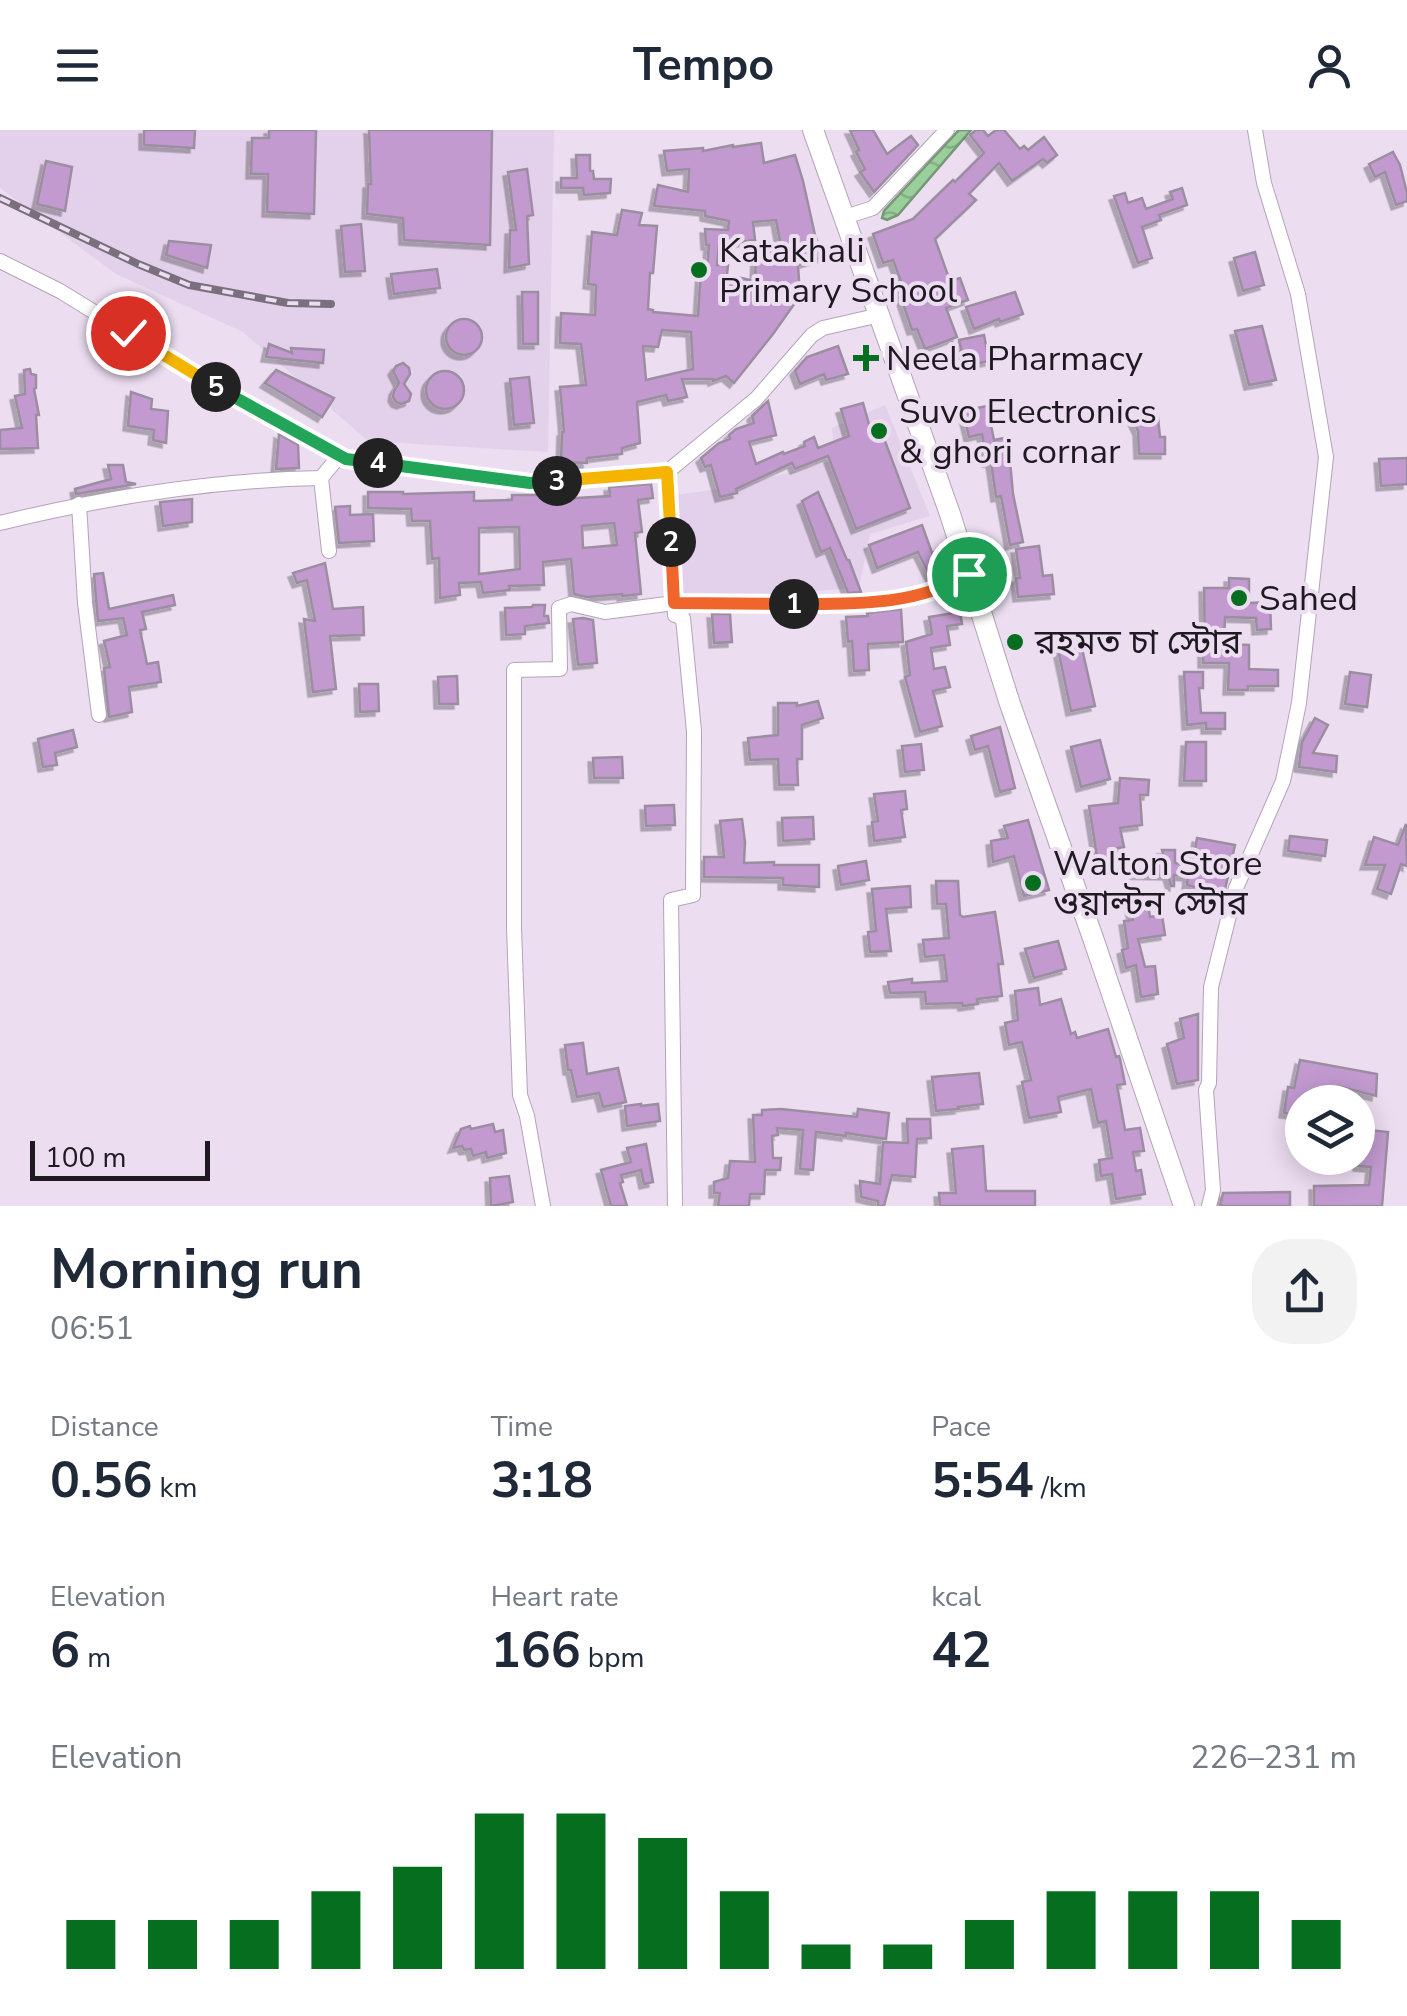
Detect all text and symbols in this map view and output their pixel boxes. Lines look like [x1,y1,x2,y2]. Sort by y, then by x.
text: Tempo [633,35,774,96]
icon: menu [50,38,105,93]
icon: person [1302,38,1357,93]
place label: Katakhali Primary School [719,227,958,314]
marker: Katakhali Primary School [688,259,710,281]
pin [86,291,171,376]
icon: check [101,306,156,361]
place label: Neela Pharmacy [886,335,1143,382]
marker: Neela Pharmacy [855,347,877,369]
pin: 5 [191,362,241,412]
text: 5 [208,368,224,406]
place label: Suvo Electronics & ghori cornar [899,388,1157,475]
marker: Suvo Electronics & ghori cornar [868,420,890,442]
pin: 4 [353,438,403,488]
text: 4 [370,444,386,482]
pin: 3 [532,456,582,506]
text: 3 [549,462,565,500]
pin: 2 [646,517,696,567]
text: 2 [663,523,679,561]
pin [927,532,1012,617]
icon: arrive [942,547,997,602]
place label: Sahed [1259,575,1358,622]
pin: 1 [769,579,819,629]
text: 1 [786,585,802,623]
marker: Sahed [1228,587,1250,609]
place label: রহমত চা স্টোর [1034,619,1242,666]
marker: রহমত চা স্টোর [1004,631,1026,653]
place label: Walton Store ওয়াল্টন স্টোর [1053,840,1262,927]
marker: Walton Store ওয়াল্টন স্টোর [1022,872,1044,894]
map controls [1285,1085,1375,1175]
button: layers [1285,1085,1375,1175]
scale bar [30,1136,210,1180]
text: 100 m [45,1139,127,1177]
text: Morning run [50,1232,363,1307]
button: share [1252,1239,1357,1344]
text: 06:51 [50,1307,134,1350]
text: Distance [50,1408,159,1446]
text: Time [491,1408,553,1446]
text: Pace [931,1408,991,1446]
text: 0.56 [50,1446,152,1515]
text: 3:18 [491,1446,593,1515]
text: 5:54 [931,1446,1034,1515]
text: km [152,1469,198,1507]
text: /km [1034,1469,1087,1507]
text: Elevation [50,1578,166,1616]
text: Heart rate [491,1578,619,1616]
text: kcal [931,1578,981,1616]
text: 6 [50,1616,80,1685]
text: 166 [491,1616,581,1685]
text: 42 [931,1616,991,1685]
text: m [80,1639,111,1677]
text: bpm [581,1639,644,1677]
text: Elevation [50,1736,183,1779]
text: 226–231 m [1190,1736,1357,1779]

